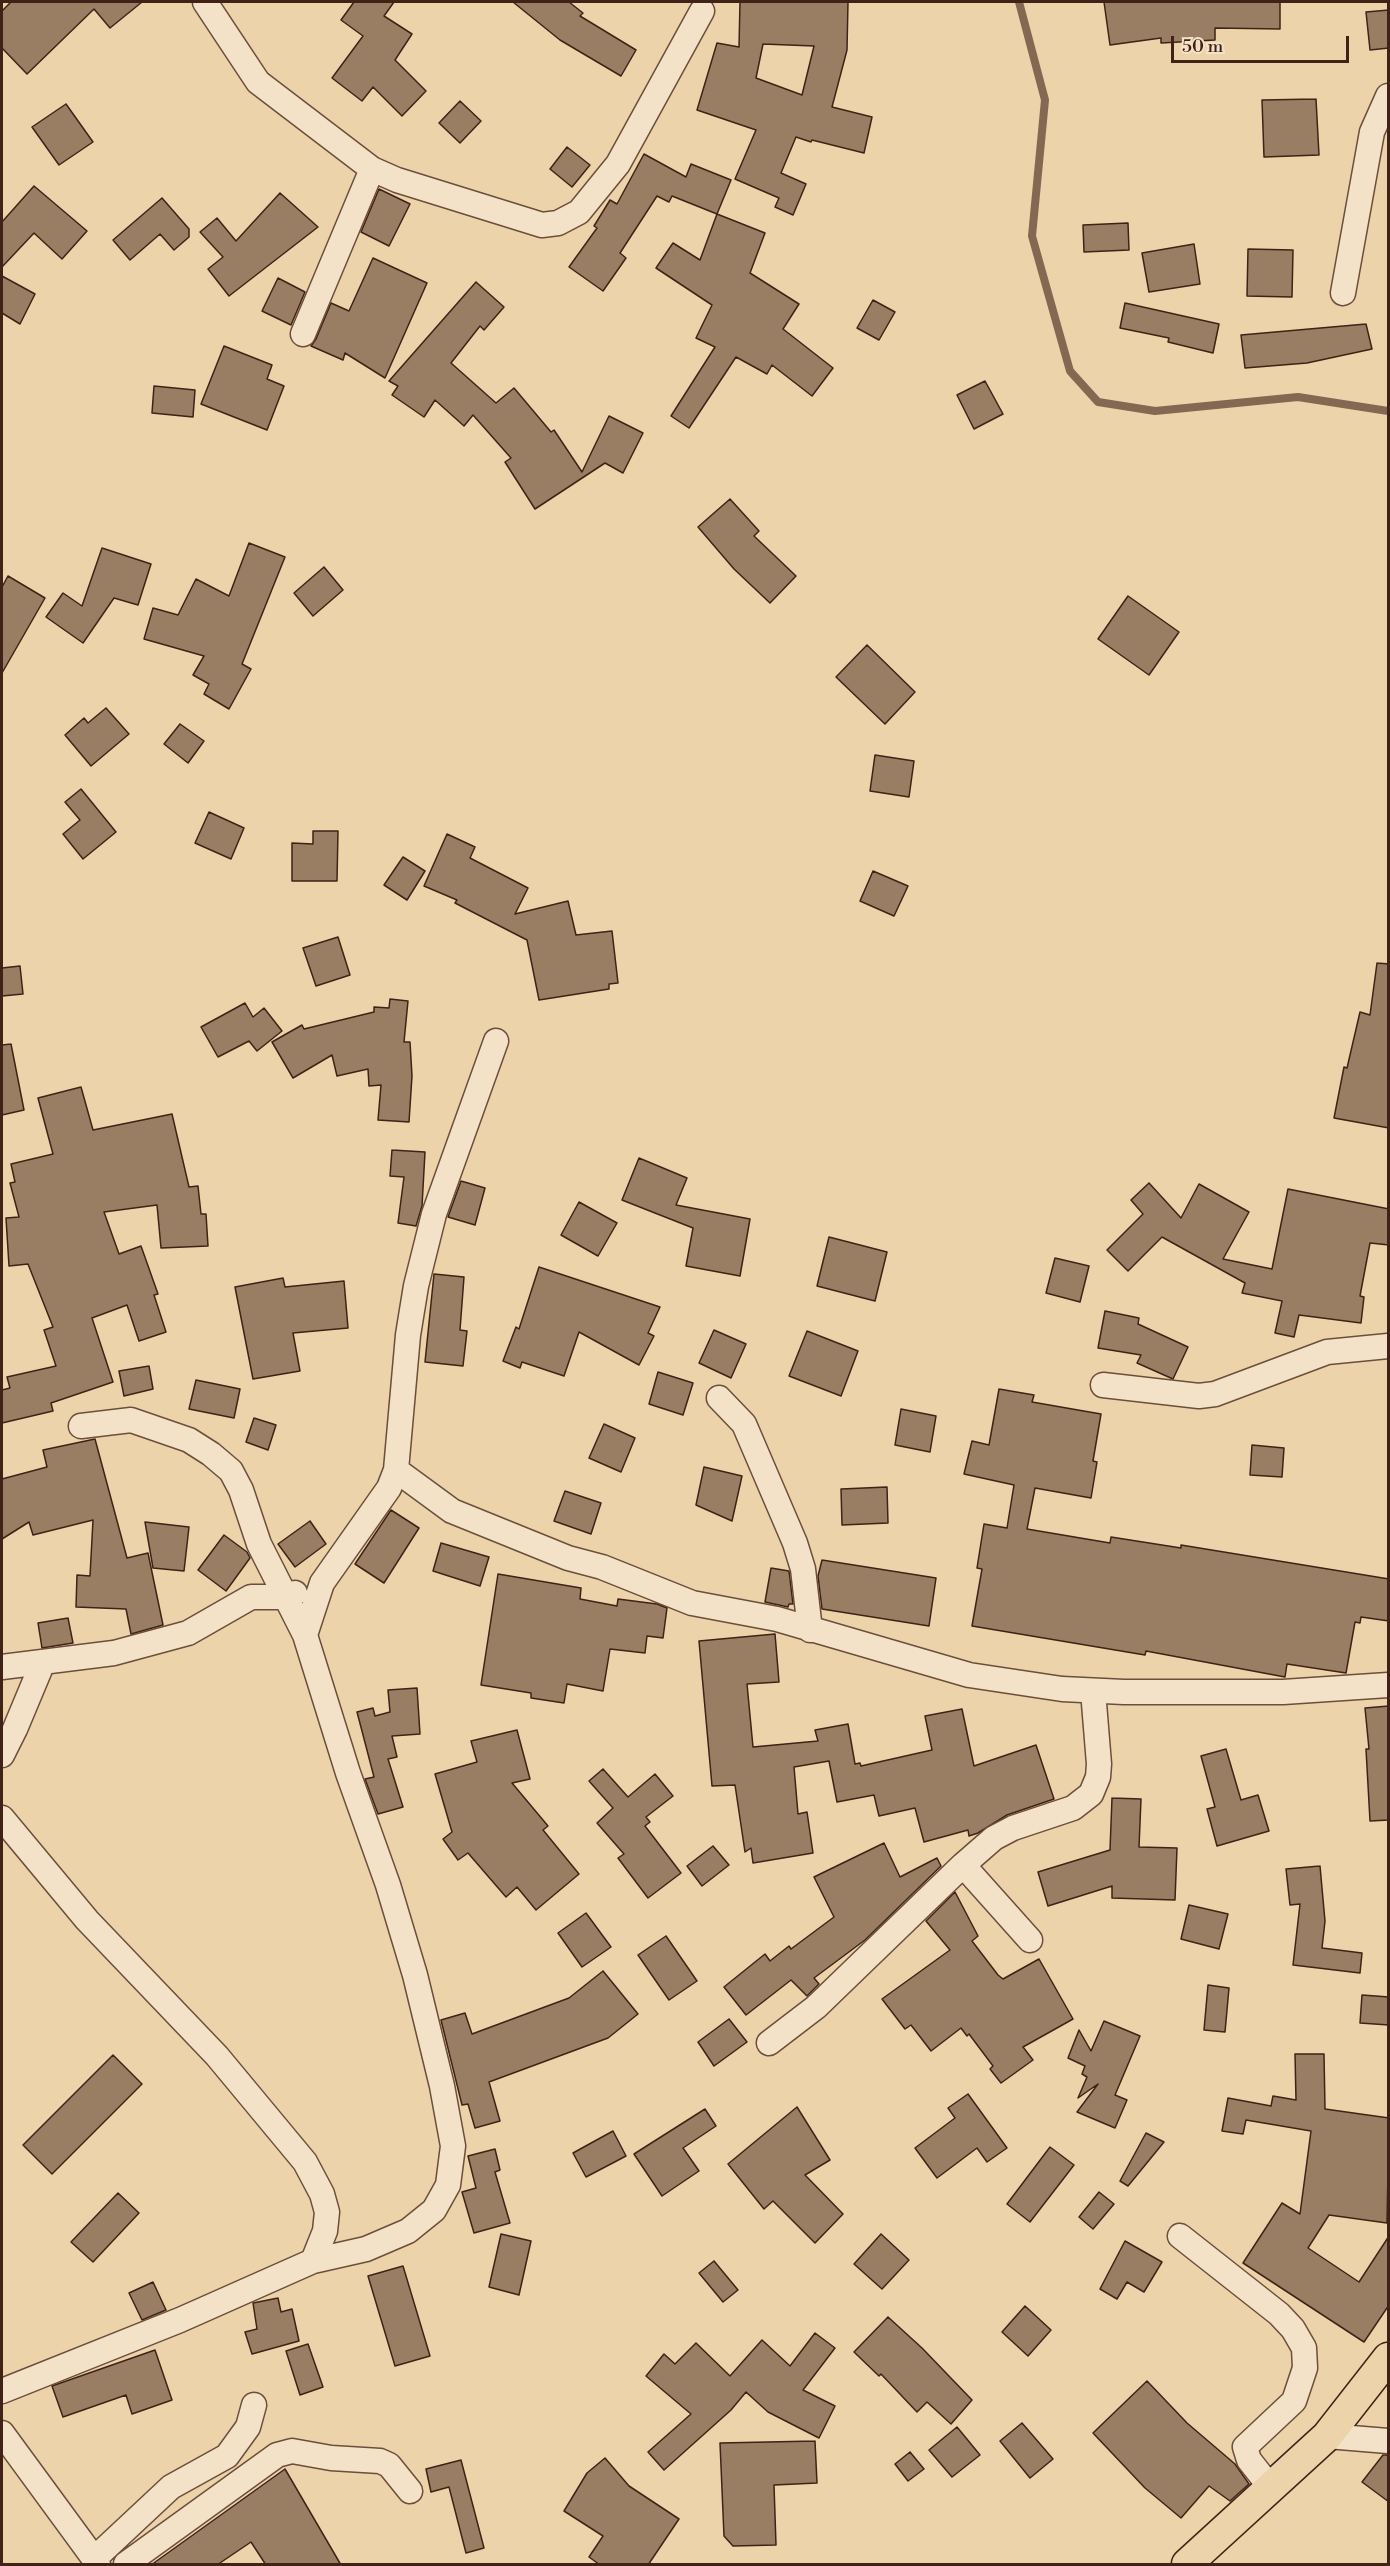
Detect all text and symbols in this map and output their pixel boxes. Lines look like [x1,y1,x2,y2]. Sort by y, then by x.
scale bar [1174,24,1352,62]
text: 50 m [1182,35,1223,58]

